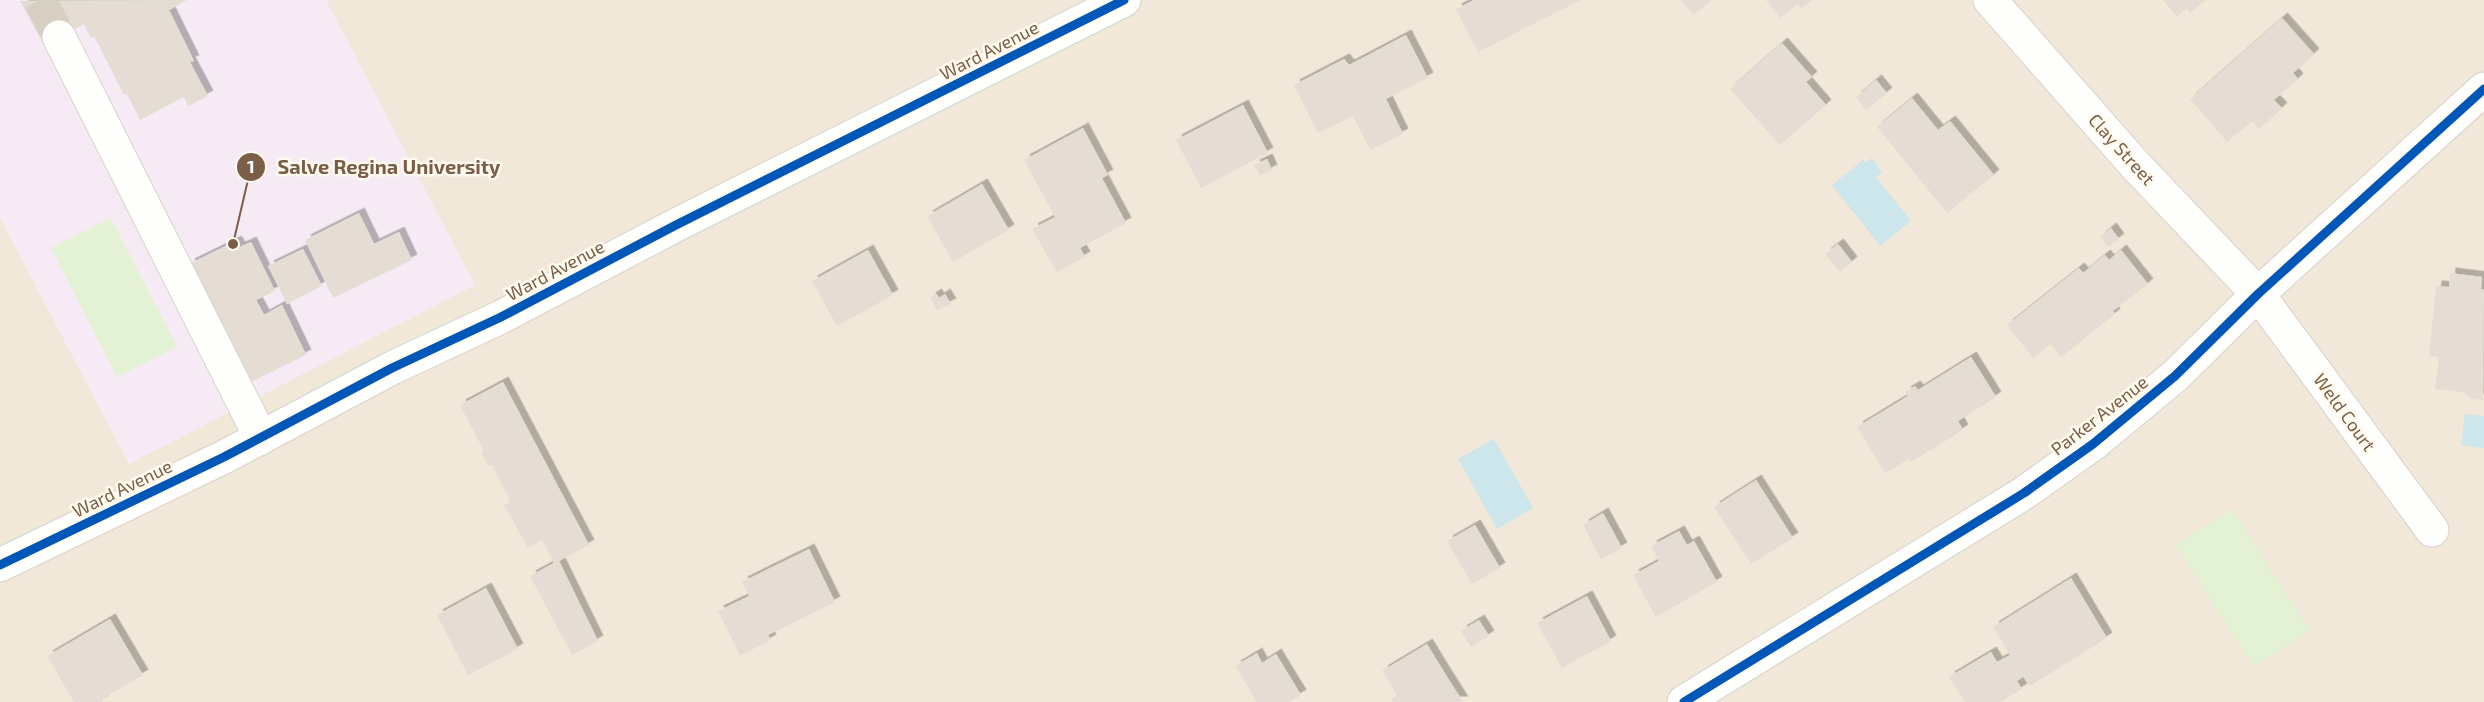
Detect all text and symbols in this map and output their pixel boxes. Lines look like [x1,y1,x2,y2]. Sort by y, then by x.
street label: Ward Avenue [936,16,1042,84]
street label: Clay Street [2084,109,2160,189]
callout: Salve Regina University [236,148,512,186]
text: Salve Regina University [278,154,501,179]
text: 1 [247,155,255,177]
street label: Ward Avenue [502,235,608,305]
street label: Weld Court [2309,369,2381,455]
street label: Parker Avenue [2046,370,2152,460]
street label: Ward Avenue [69,454,175,522]

